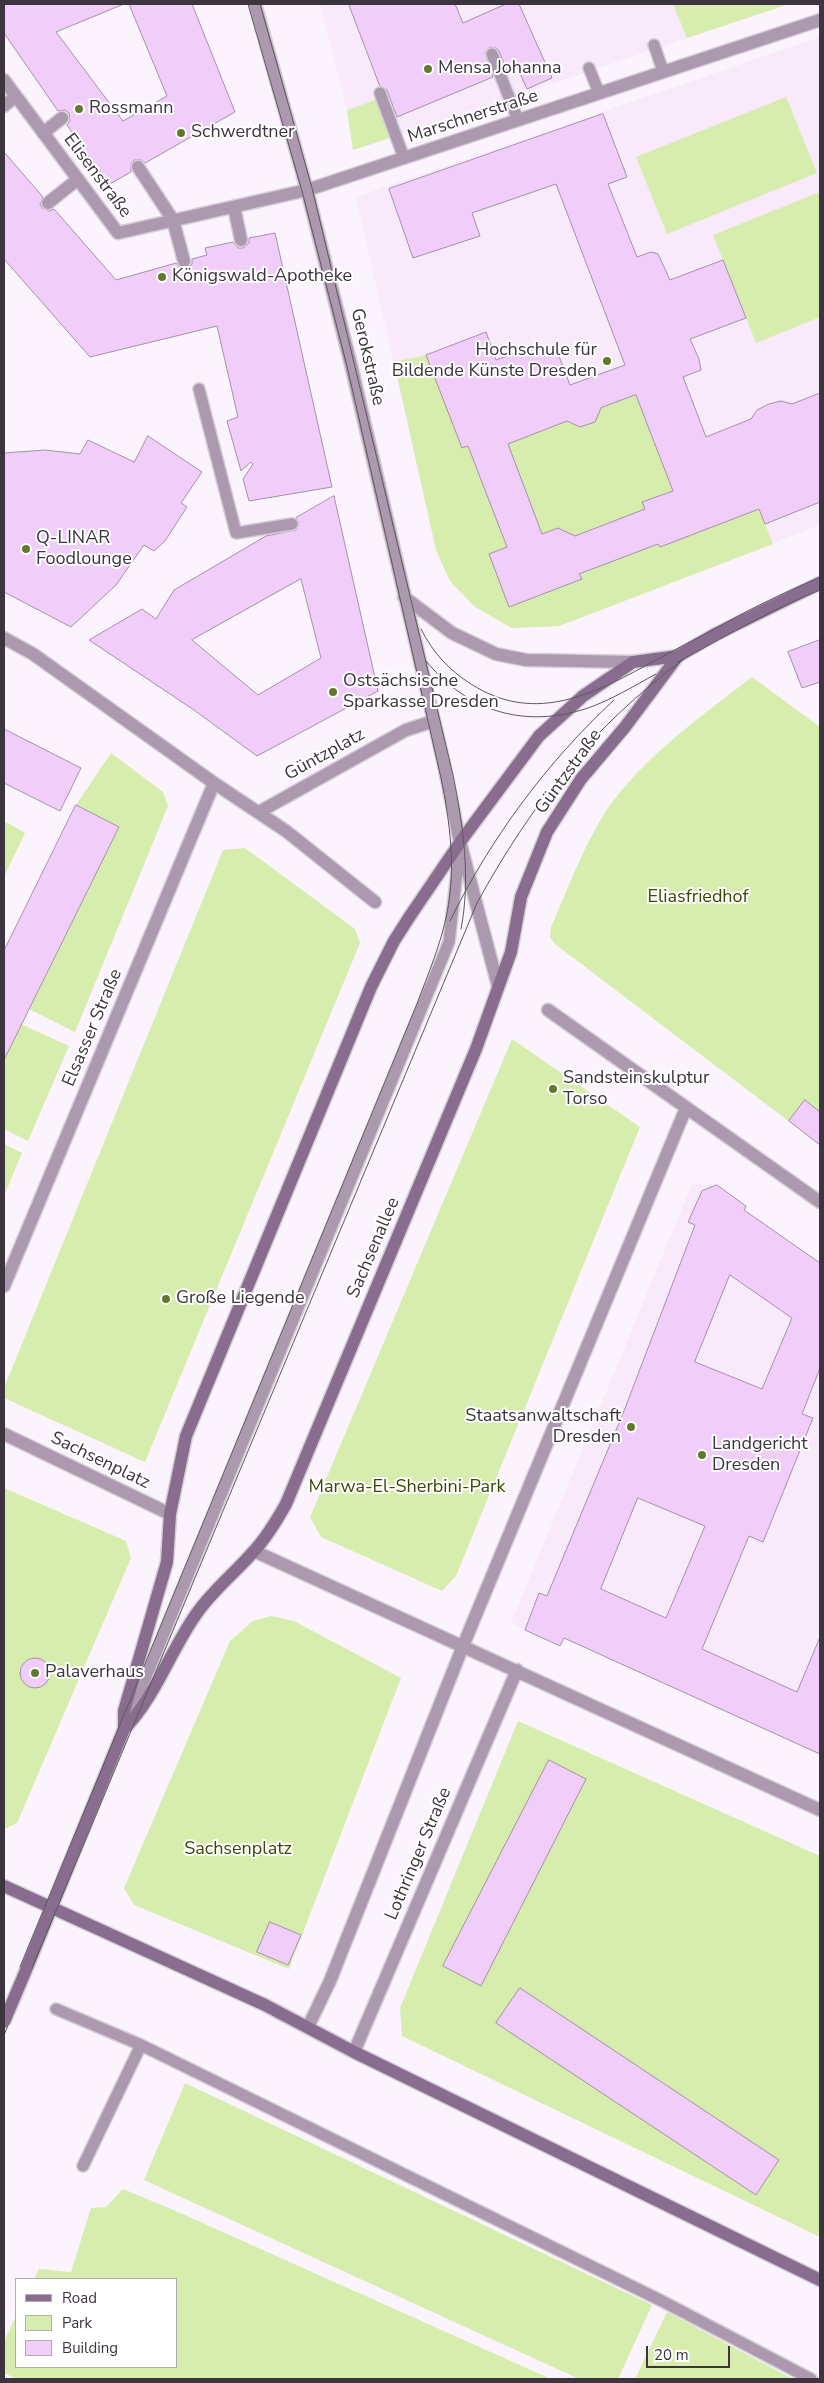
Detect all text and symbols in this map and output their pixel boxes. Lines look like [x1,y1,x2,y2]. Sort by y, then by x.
place label: Mensa Johanna [438,58,562,80]
marker: Mensa Johanna [422,63,434,75]
street label: Marschnerstraße [405,86,541,148]
place label: Rossmann [89,98,174,120]
marker: Rossmann [73,103,85,115]
place label: Schwerdtner [191,122,294,144]
marker: Schwerdtner [175,127,187,139]
street label: Elisenstraße [58,130,136,222]
place label: Königswald-Apotheke [172,266,352,288]
marker: Königswald-Apotheke [156,271,168,283]
street label: Gerokstraße [345,306,389,408]
place label: Hochschule für Bildende Künste Dresden [392,340,597,382]
marker: Hochschule für Bildende Künste Dresden [601,355,613,367]
place label: Q-LINAR Foodlounge [36,528,132,570]
marker: Q-LINAR Foodlounge [20,543,32,555]
place label: Ostsächsische Sparkasse Dresden [343,671,499,714]
marker: Ostsächsische Sparkasse Dresden [327,686,339,698]
street label: Güntzplatz [281,724,369,786]
street label: Güntzstraße [531,725,607,819]
park label: Eliasfriedhof [647,887,749,909]
street label: Elsasser Straße [58,966,128,1090]
place label: Sandsteinskulptur Torso [563,1068,709,1110]
marker: Sandsteinskulptur Torso [547,1083,559,1095]
street label: Sachsenallee [343,1195,405,1301]
place label: Große Liegende [176,1288,305,1310]
marker: Große Liegende [160,1293,172,1305]
place label: Staatsanwaltschaft Dresden [465,1406,621,1448]
marker: Staatsanwaltschaft Dresden [625,1421,637,1433]
street label: Sachsenplatz [47,1428,153,1494]
place label: Landgericht Dresden [712,1434,808,1476]
marker: Landgericht Dresden [696,1449,708,1461]
park label: Marwa-El-Sherbini-Park [309,1477,505,1499]
place label: Palaverhaus [45,1662,144,1684]
marker: Palaverhaus [29,1667,41,1679]
street label: Lothringer Straße [381,1784,457,1924]
park label: Sachsenplatz [184,1839,292,1861]
legend [15,2278,178,2368]
text: Road [62,2288,97,2308]
text: Park [62,2313,92,2333]
scale bar [649,2336,733,2368]
text: Building [62,2338,118,2358]
text: 20 m [654,2345,689,2365]

